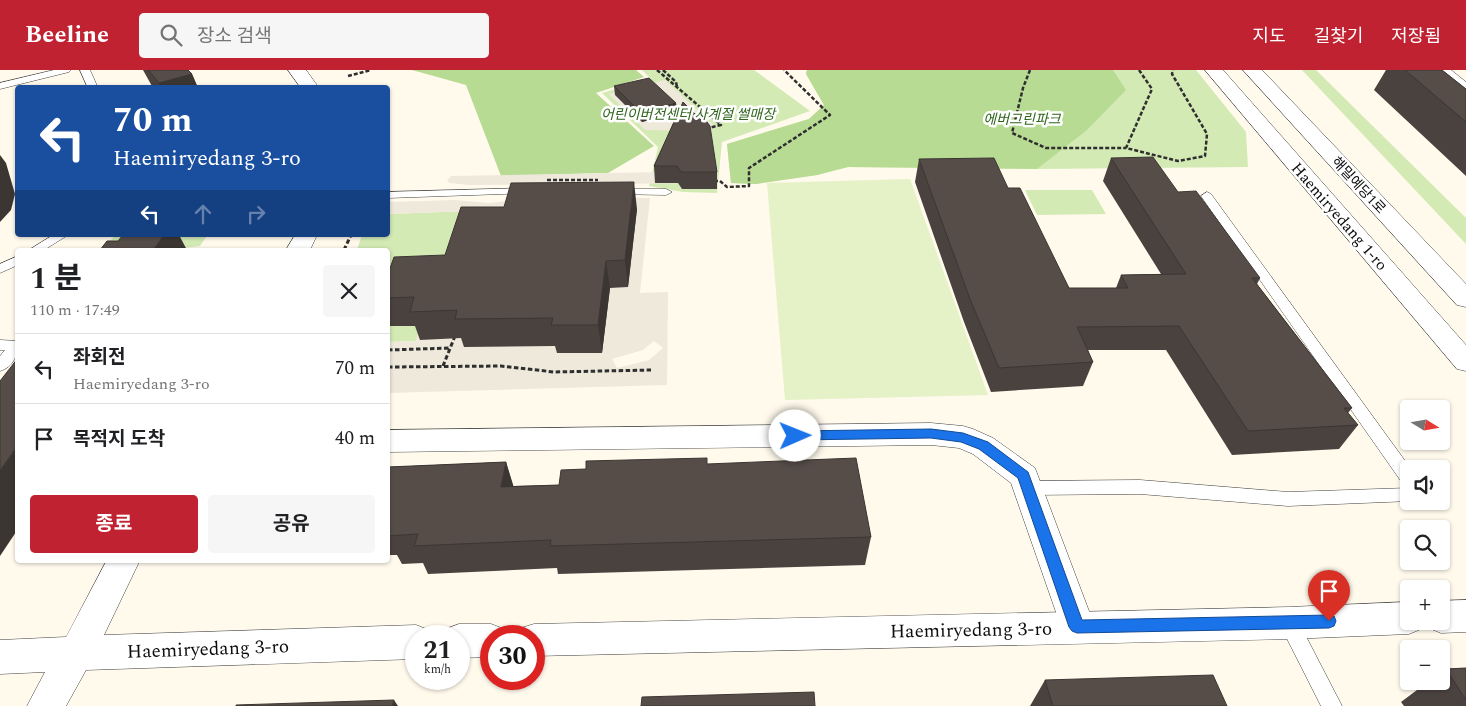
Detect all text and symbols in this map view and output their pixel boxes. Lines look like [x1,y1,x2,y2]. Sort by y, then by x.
search box [139,13,489,58]
text: Beeline [25,17,109,53]
icon: search [157,21,185,49]
text: 장소 검색 [197,22,272,51]
text: 지도 [1253,23,1286,50]
text: 길찾기 [1314,23,1363,50]
text: 저장됨 [1391,23,1441,50]
text: 70 m [113,94,193,147]
park label: 어린이버전센터 사계절 썰매장 [601,104,777,125]
icon: left [30,105,95,170]
park label: 에버그린파크 [983,109,1062,130]
text: Haemiryedang 3-ro [113,142,301,175]
street label: 해밀예당1로 [1327,152,1391,219]
street label: Haemiryedang 1-ro [1285,157,1393,276]
icon: left [136,200,164,228]
icon: ahead [189,200,217,228]
icon: right [242,200,270,228]
text: 1 분 [30,256,82,302]
button: close [323,265,375,317]
text: 110 m · 17:49 [30,298,120,322]
text: 좌회전 [73,343,125,372]
text: 70 m [335,354,375,383]
icon: left [30,355,58,383]
text: Haemiryedang 3-ro [73,372,210,396]
north arrow [1400,400,1450,450]
map controls [1400,400,1450,690]
position arrow [768,409,820,461]
text: 40 m [335,424,375,453]
icon: arrive [30,425,58,453]
text: 목적지 도착 [73,425,165,454]
button: sound [1400,460,1450,510]
button: 종료 [30,495,198,553]
button: 공유 [208,495,375,553]
button: search [1400,520,1450,570]
pin [1308,570,1350,621]
icon: arrive [1315,577,1343,605]
button: + [1400,580,1450,630]
street label: Haemiryedang 3-ro [890,615,1052,646]
speed limit sign: 30 [480,625,545,690]
street label: Haemiryedang 3-ro [126,632,290,667]
text: 21 [423,632,452,670]
button: − [1400,640,1450,690]
text: km/h [424,660,451,679]

